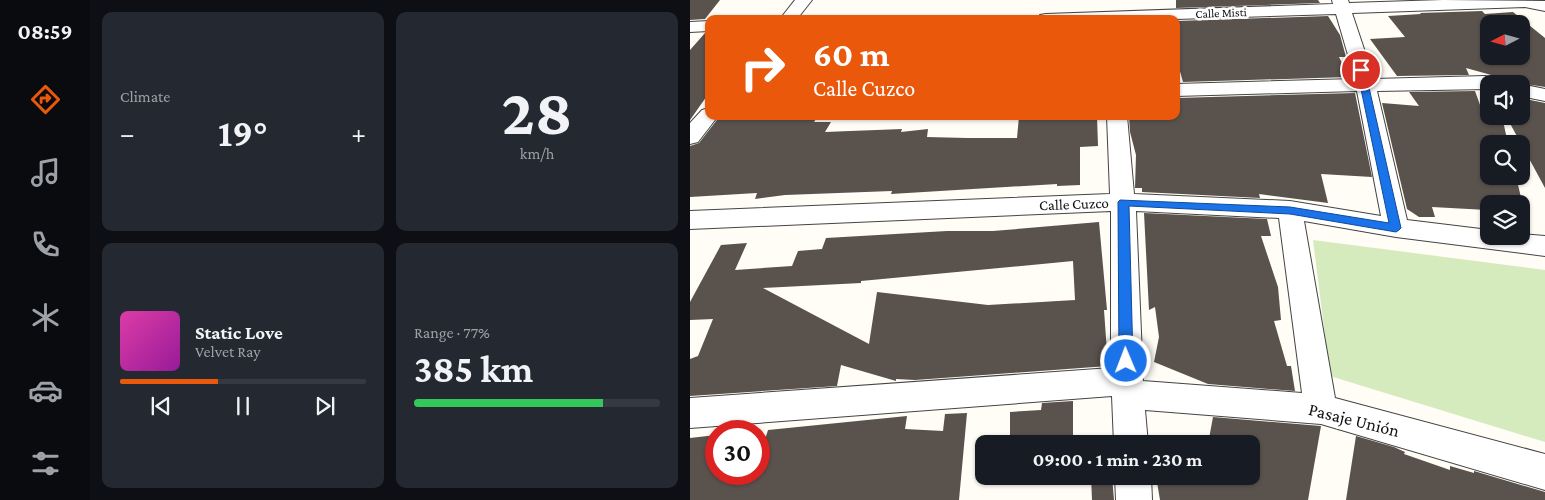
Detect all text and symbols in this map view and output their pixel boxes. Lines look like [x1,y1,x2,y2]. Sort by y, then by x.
street label: Calle Misti [1195,5,1247,21]
north arrow [1480,15,1530,65]
map controls [1480,15,1530,245]
text: 08:59 [18,19,72,44]
icon: right [730,35,795,100]
text: 60 m [813,35,890,74]
pin [1340,49,1382,91]
icon: arrive [1347,56,1375,84]
button: sound [1480,75,1530,125]
text: 28 [502,76,572,148]
text: Calle Cuzco [813,76,915,101]
icon: directions [28,82,63,117]
text: Climate [120,88,170,105]
text: 19° [218,112,268,154]
text: − [120,118,135,149]
text: + [351,118,366,149]
button: search [1480,135,1530,185]
text: km/h [520,145,554,162]
icon: music [28,155,63,190]
street label: Calle Cuzco [1039,195,1109,213]
button: layers [1480,195,1530,245]
icon: phone [28,227,63,262]
icon: climate [28,300,63,335]
text: Static Love [195,322,283,343]
text: Range · 77% [414,324,490,341]
position arrow [1099,334,1151,386]
text: Velvet Ray [195,343,261,360]
text: 385 km [414,348,533,390]
icon: car [28,373,63,408]
icon: previous [147,392,175,420]
icon: pause [229,392,257,420]
icon: next [311,392,339,420]
street label: Pasaje Unión [1306,399,1402,442]
speed limit sign: 30 [705,420,770,485]
icon: filters [28,446,63,481]
text: 09:00 · 1 min · 230 m [1033,449,1202,470]

